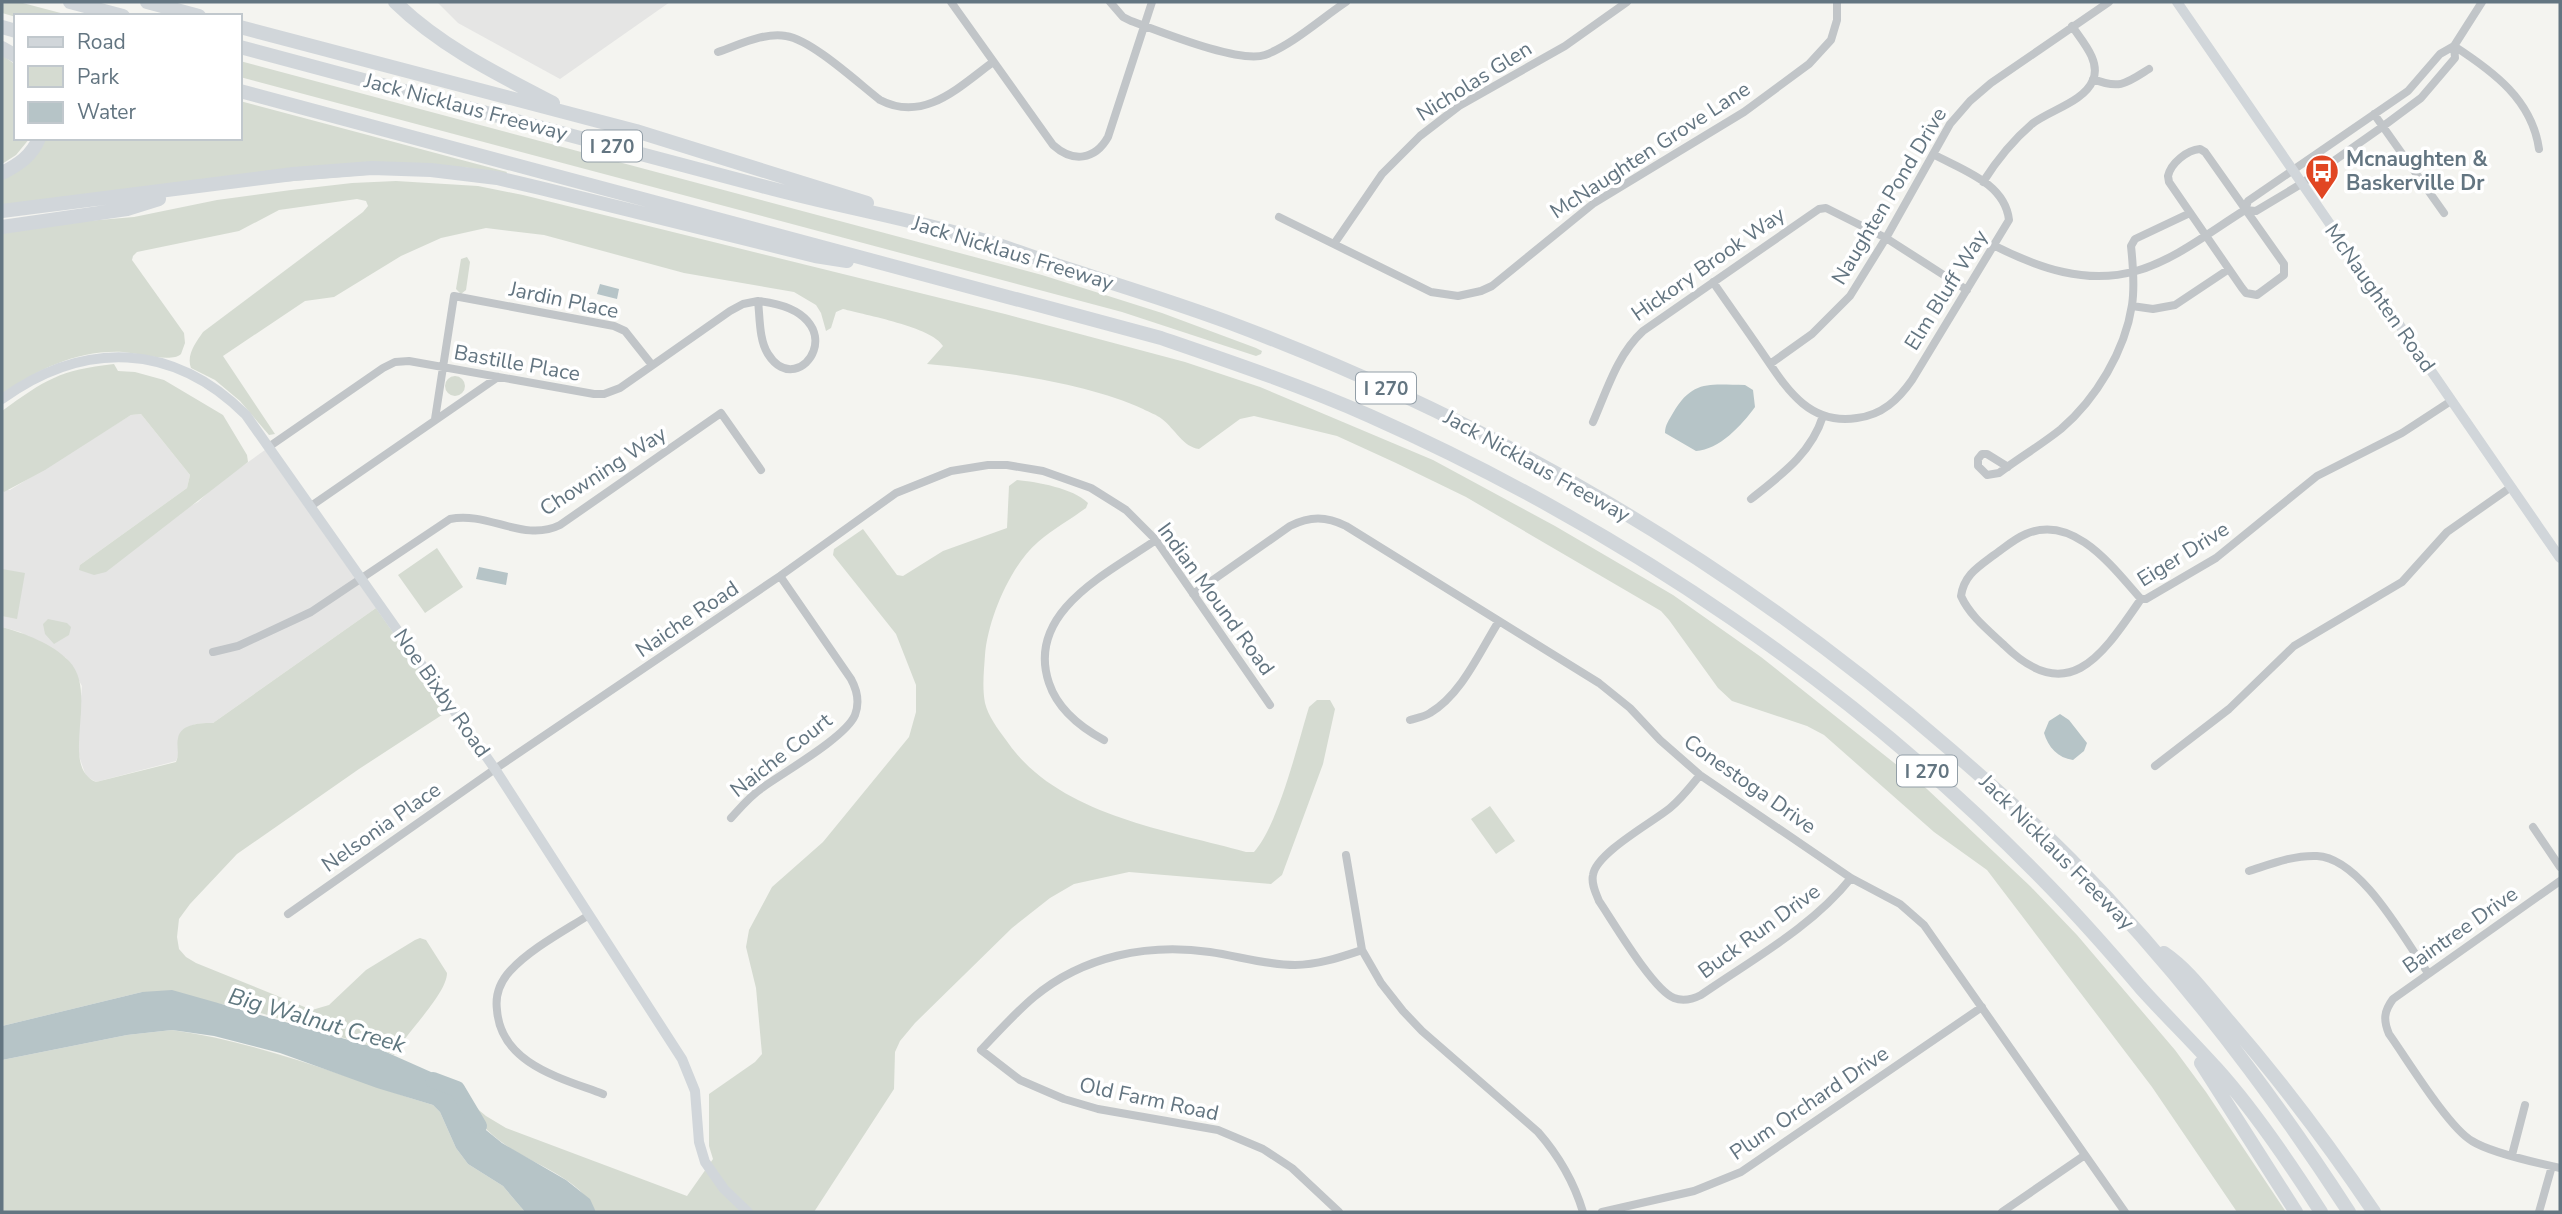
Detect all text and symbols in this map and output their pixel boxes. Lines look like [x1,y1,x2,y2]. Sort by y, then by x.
legend [14,14,242,140]
text: Road [77,28,126,56]
street label: Nicholas Glen [1411,34,1537,128]
text: Park [77,63,119,91]
street label: Jack Nicklaus Freeway [360,66,571,148]
street label: McNaughten Grove Lane [1545,75,1755,225]
text: Water [77,98,136,126]
street label: Naughten Pond Drive [1825,102,1953,290]
road number: I 270 [582,130,642,162]
place label: Mcnaughten & Baskerville Dr [2346,145,2488,197]
bus stop icon: Mcnaughten & Baskerville Dr [2303,152,2341,201]
street label: Hickory Brook Way [1626,200,1790,327]
street label: Jack Nicklaus Freeway [908,209,1117,297]
street label: McNaughten Road [2318,218,2442,378]
street label: Elm Bluff Way [1898,224,1994,355]
street label: Jardin Place [506,275,621,325]
street label: Bastille Place [452,338,582,388]
road number: I 270 [1356,372,1416,404]
street label: Jack Nicklaus Freeway [1438,403,1635,529]
street label: Chowning Way [534,420,672,522]
street label: Eiger Drive [2132,515,2234,593]
street label: Indian Mound Road [1151,517,1281,681]
street label: Naiche Road [630,574,744,664]
street label: Noe Bixby Road [387,623,497,763]
street label: Naiche Court [724,706,838,804]
street label: Conestoga Drive [1678,728,1822,840]
road number: I 270 [1897,756,1957,786]
street label: Jack Nicklaus Freeway [1973,768,2141,936]
street label: Nelsonia Place [316,776,446,878]
street label: Buck Run Drive [1692,877,1826,985]
street label: Baintree Drive [2397,880,2523,980]
water label: Big Walnut Creek [225,980,409,1061]
street label: Plum Orchard Drive [1724,1039,1894,1167]
street label: Old Farm Road [1077,1071,1221,1127]

